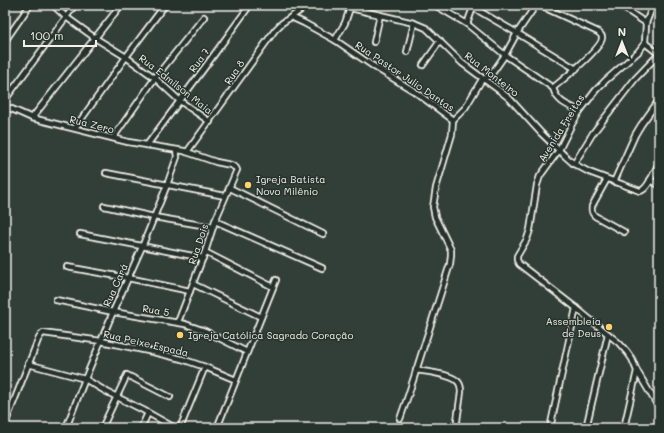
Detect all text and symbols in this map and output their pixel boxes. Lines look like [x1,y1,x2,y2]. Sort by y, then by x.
scale bar [24,22,96,48]
north arrow [602,22,642,62]
text: N [618,24,626,39]
text: 100 m [30,27,64,43]
street label: Rua Pastor Julio Dantas [353,38,457,115]
street label: Rua 7 [185,45,213,75]
street label: Rua Monteiro [462,48,522,100]
street label: Rua Edmilson Maia [136,51,216,117]
street label: Rua 8 [221,57,247,87]
street label: Avenida Freitas [535,91,587,164]
street label: Rua Zero [68,112,116,136]
place label: Igreja Batista Novo Milênio [256,172,326,198]
marker: Igreja Batista Novo Milênio [243,180,253,190]
street label: Rua Dois [185,222,212,266]
street label: Rua Cará [99,261,131,309]
street label: Rua 5 [142,301,171,319]
place label: Assembleia de Deus [546,314,601,340]
marker: Assembleia de Deus [604,322,614,332]
street label: Rua Peixe Espada [102,326,190,360]
place label: Igreja Católica Sagrado Coração [188,328,354,342]
marker: Igreja Católica Sagrado Coração [175,330,185,340]

